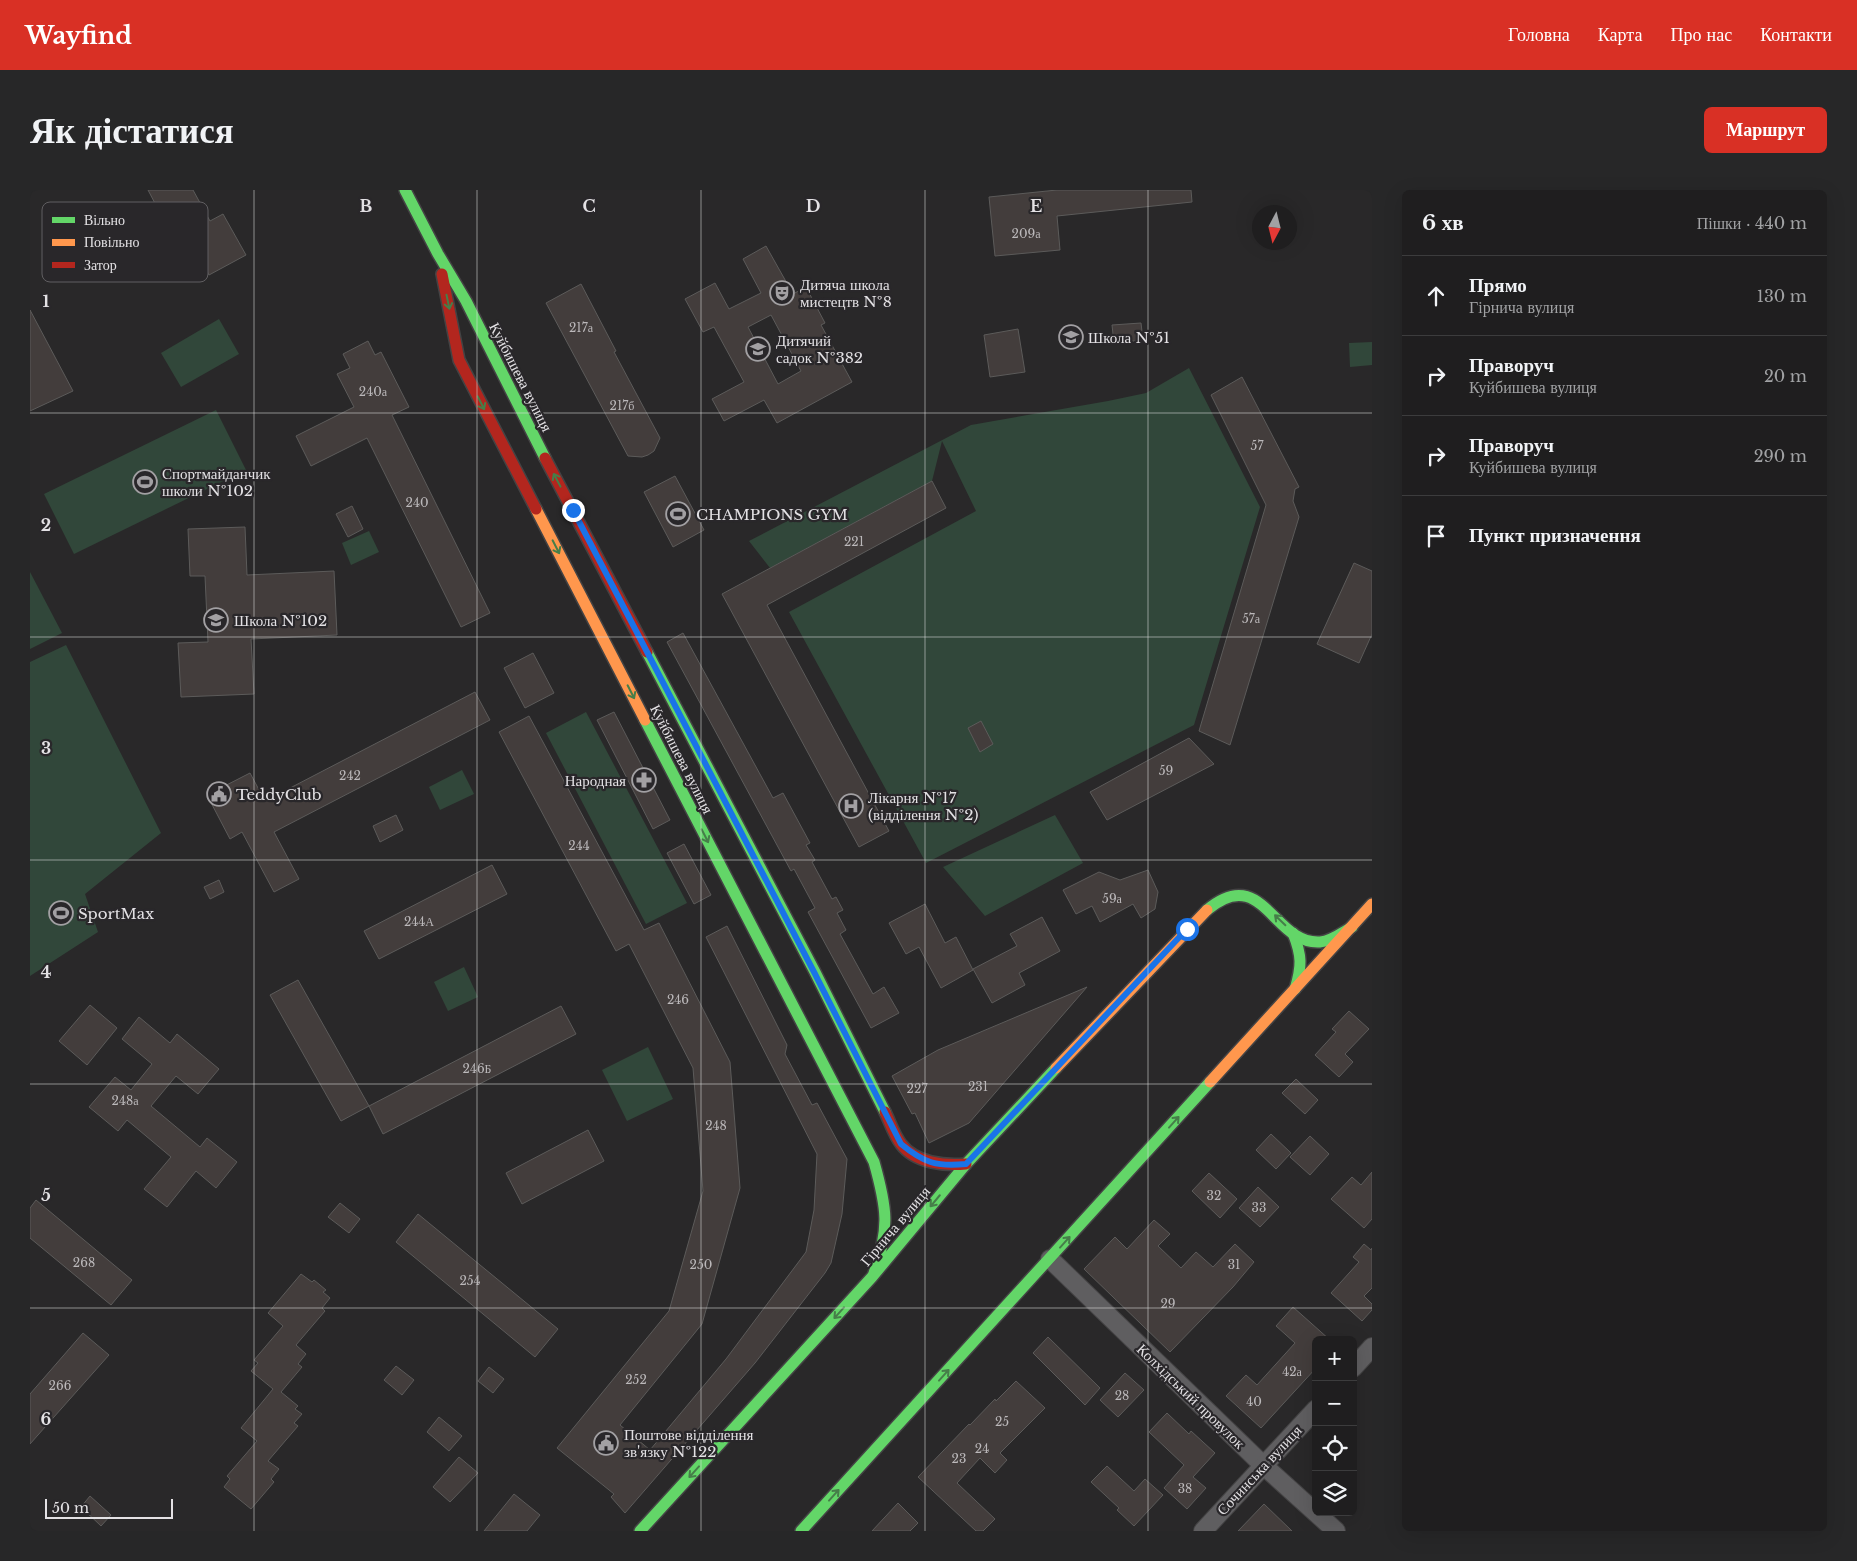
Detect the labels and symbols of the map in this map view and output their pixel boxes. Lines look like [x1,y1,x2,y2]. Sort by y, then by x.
text: B [360,196,373,216]
text: C [582,196,596,216]
text: D [806,196,820,216]
text: E [1030,196,1042,216]
legend [42,202,208,282]
north arrow [1252,205,1297,250]
text: Вільно [84,211,125,229]
house number: 209а [1011,226,1041,241]
text: Повільно [84,233,139,251]
text: Затор [84,256,117,274]
place label: Дитяча школа мистецтв №8 [800,275,892,311]
theatre icon: Дитяча школа мистецтв №8 [769,280,795,306]
text: 1 [43,291,50,311]
one-way arrow [444,293,453,309]
street label: Куйбишева вулиця [485,319,557,435]
house number: 217а [569,320,594,335]
school or university icon: Школа №51 [1058,324,1084,350]
place label: Школа №51 [1088,328,1170,347]
place label: Дитячий садок №382 [776,331,863,367]
school or university icon: Дитячий садок №382 [745,336,771,362]
house number: 240а [359,384,388,399]
one-way arrow [477,395,486,410]
house number: 217б [610,398,634,413]
house number: 57 [1251,438,1264,453]
place label: Спортмайданчик школи №102 [162,464,271,500]
sports icon: Спортмайданчик школи №102 [132,469,158,495]
one-way arrow [551,473,561,488]
house number: 240 [406,495,428,510]
route end [562,499,585,522]
sports icon: CHAMPIONS GYM [665,501,691,527]
place label: CHAMPIONS GYM [696,505,848,524]
text: 2 [41,515,51,535]
house number: 221 [844,534,864,549]
one-way arrow [552,539,561,554]
school or university icon: Школа №102 [203,607,229,633]
place label: Школа №102 [234,611,327,630]
house number: 57а [1242,611,1261,626]
one-way arrow [626,684,636,699]
street label: Куйбишева вулиця [646,701,718,817]
text: 3 [41,738,51,758]
house number: 59 [1159,763,1173,778]
pharmacy icon: Народная [631,767,657,793]
house number: 242 [339,768,361,783]
place label: Народная [565,771,626,790]
public building icon: TeddyClub [206,781,232,807]
place label: TeddyClub [236,785,322,804]
place label: Лікарня №17 (відділення №2) [868,788,979,824]
hospital icon: Лікарня №17 (відділення №2) [838,793,864,819]
one-way arrow [701,828,710,843]
house number: 244 [568,838,590,853]
house number: 59а [1102,891,1123,906]
sports icon: SportMax [48,900,74,926]
place label: SportMax [78,904,154,923]
house number: 244А [404,914,434,929]
one-way arrow [1274,915,1286,927]
route start [1176,918,1199,941]
text: 4 [41,962,51,982]
house number: 246 [667,992,689,1007]
house number: 246Б [462,1061,492,1076]
house number: 231 [968,1079,988,1094]
house number: 227 [907,1081,928,1096]
house number: 248а [111,1093,139,1108]
one-way arrow [1168,1115,1180,1128]
house number: 248 [705,1118,727,1133]
street label: Гірнича вулиця [856,1182,934,1270]
text: 5 [41,1185,51,1205]
house number: 32 [1207,1188,1221,1203]
one-way arrow [929,1194,940,1207]
house number: 33 [1252,1200,1266,1215]
one-way arrow [1059,1235,1071,1248]
house number: 268 [73,1255,95,1270]
house number: 250 [690,1257,712,1272]
house number: 31 [1228,1257,1240,1272]
house number: 254 [459,1273,481,1288]
house number: 29 [1160,1296,1176,1311]
one-way arrow [833,1306,845,1319]
street label: Колхідський провулок [1133,1339,1250,1453]
house number: 42а [1282,1364,1303,1379]
one-way arrow [938,1368,950,1381]
house number: 252 [625,1372,647,1387]
house number: 266 [49,1378,72,1393]
house number: 28 [1115,1388,1129,1403]
house number: 40 [1246,1394,1262,1409]
text: 6 [41,1409,52,1429]
house number: 25 [995,1414,1009,1429]
street label: Сочинська вулиця [1212,1421,1306,1519]
place label: Поштове відділення зв'язку №122 [624,1425,754,1461]
public building icon: Поштове відділення зв'язку №122 [593,1430,619,1456]
house number: 24 [975,1441,989,1456]
house number: 23 [952,1451,966,1466]
one-way arrow [688,1465,700,1478]
house number: 38 [1178,1481,1192,1496]
one-way arrow [828,1489,840,1501]
scale bar [45,1496,172,1519]

